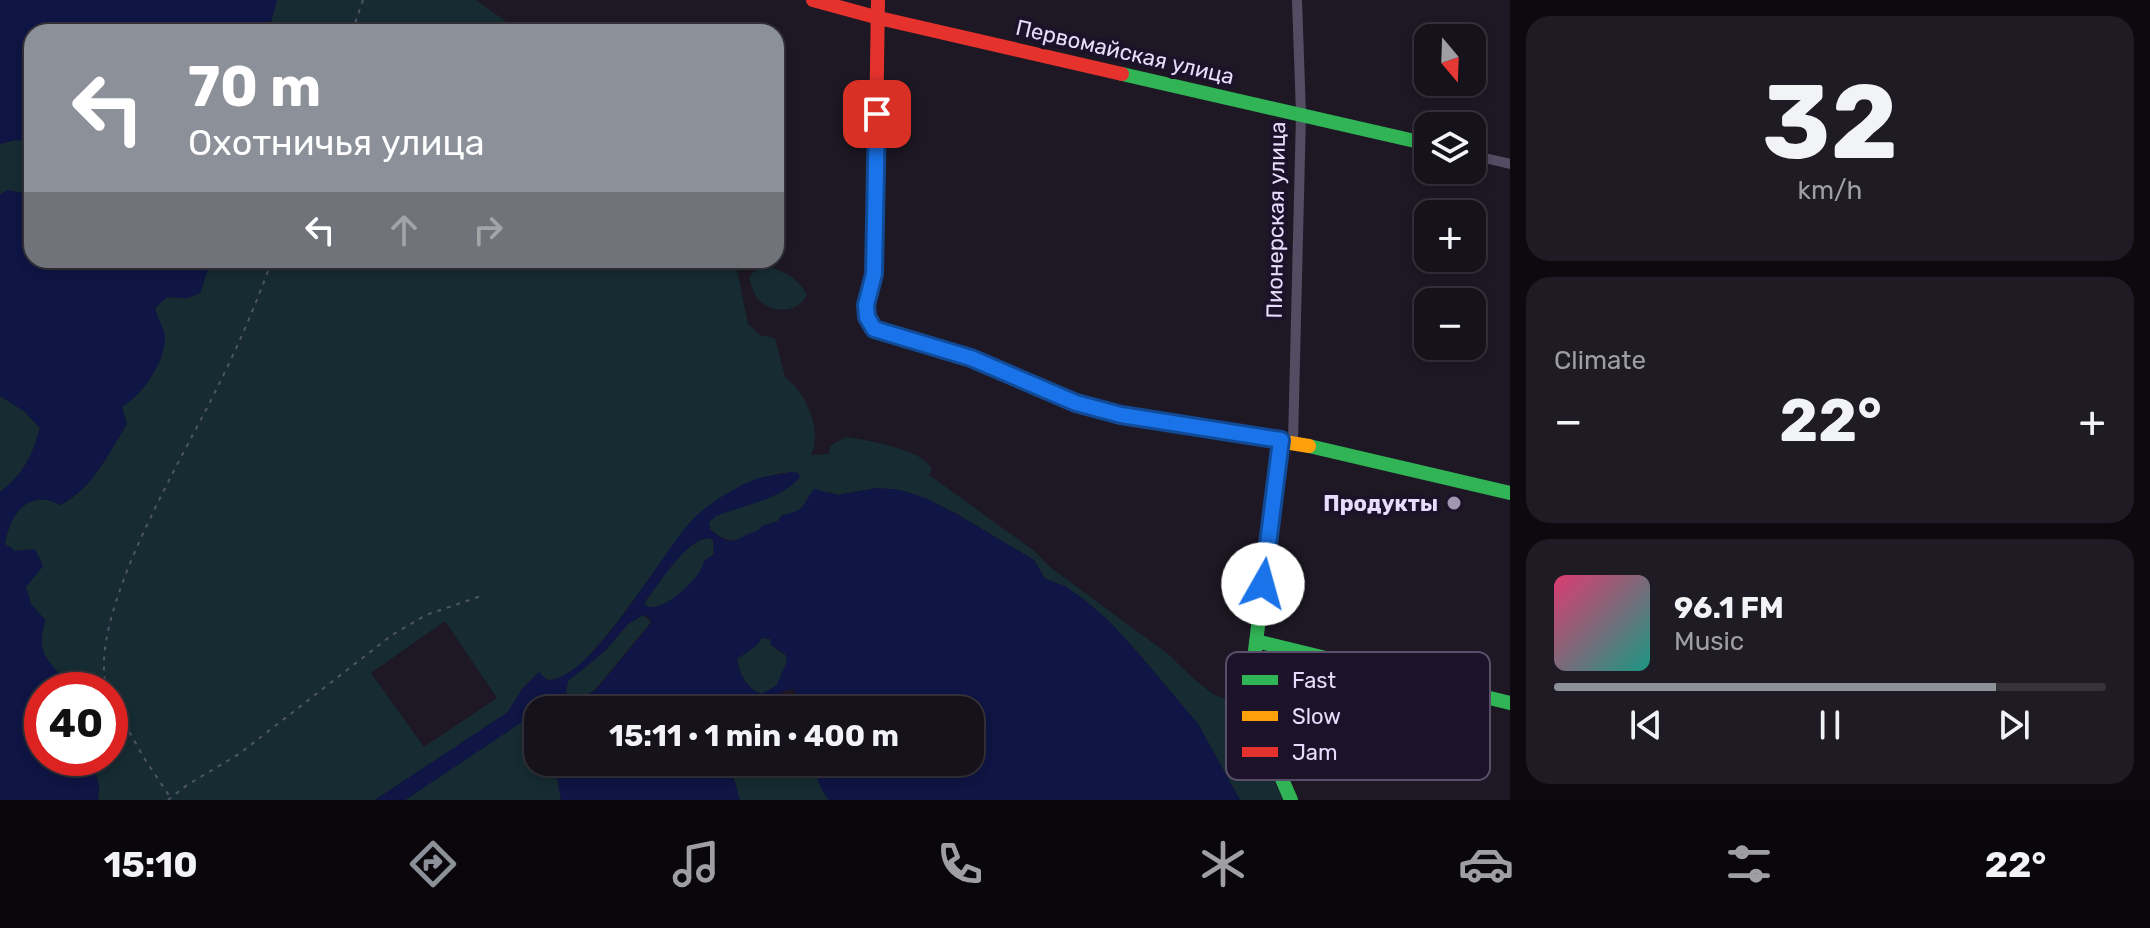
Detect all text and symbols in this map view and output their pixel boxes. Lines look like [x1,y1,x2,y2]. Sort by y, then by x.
street label: Первомайская улица [1013,14,1237,90]
north arrow [1414,24,1486,96]
map controls [1414,24,1486,360]
text: 70 m [188,54,321,120]
icon: left [56,56,160,160]
text: 32 [1762,61,1898,184]
pin [843,80,911,148]
icon: arrive [855,92,899,136]
button: layers [1414,112,1486,184]
text: Охотничья улица [188,121,485,164]
street label: Пионерская улица [1261,121,1291,319]
text: km/h [1798,175,1862,206]
button: + [1414,200,1486,272]
icon: left [298,208,342,252]
icon: ahead [382,208,426,252]
icon: right [466,208,510,252]
button: − [1414,288,1486,360]
text: Climate [1554,345,1646,376]
text: 22° [1779,385,1882,456]
text: − [1554,395,1583,447]
text: + [2079,395,2106,447]
place label: Продукты [1323,490,1438,517]
marker: Продукты [1445,494,1463,512]
position arrow [1221,542,1305,626]
text: 96.1 FM [1674,590,1784,626]
text: Music [1674,626,1744,657]
legend [1226,652,1490,780]
text: Fast [1292,667,1337,694]
speed limit sign: 40 [24,672,128,776]
text: Slow [1292,703,1341,730]
icon: previous [1624,703,1668,747]
icon: pause [1808,703,1852,747]
icon: next [1992,703,2036,747]
text: 15:11 · 1 min · 400 m [609,718,899,754]
text: Jam [1292,739,1338,766]
icon: directions [405,836,461,892]
icon: music [668,836,724,892]
icon: phone [932,836,988,892]
icon: climate [1195,836,1251,892]
icon: car [1458,836,1514,892]
icon: filters [1721,836,1777,892]
text: 15:10 [104,843,198,886]
text: 22° [1985,843,2046,886]

